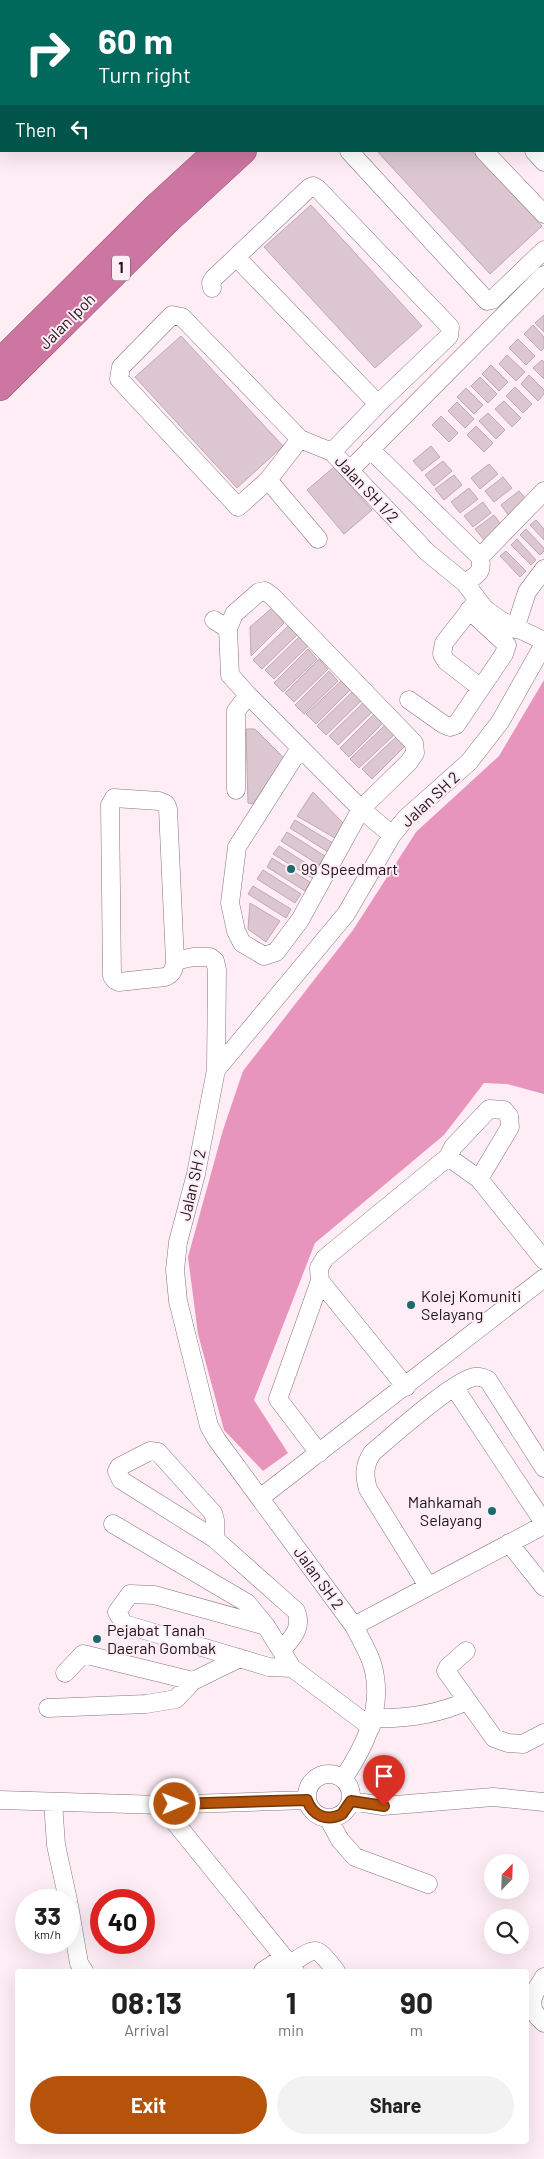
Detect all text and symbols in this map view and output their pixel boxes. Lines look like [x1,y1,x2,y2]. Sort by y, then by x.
text: 60 m [98,19,173,61]
icon: right [15,20,80,85]
text: Turn right [98,61,191,87]
icon: left [66,115,94,143]
text: Then [15,118,56,141]
road number: 1 [112,256,130,280]
street label: Jalan Ipoh [35,289,99,353]
street label: Jalan SH 1/2 [332,451,403,526]
street label: Jalan SH 2 [397,767,463,830]
place label: 99 Speedmart [301,859,398,878]
marker: 99 Speedmart [285,863,297,875]
street label: Jalan SH 2 [174,1147,209,1222]
place label: Kolej Komuniti Selayang [421,1286,521,1323]
marker: Kolej Komuniti Selayang [405,1299,417,1311]
place label: Mahkamah Selayang [408,1492,482,1529]
marker: Mahkamah Selayang [486,1505,498,1517]
street label: Jalan SH 2 [290,1543,348,1613]
place label: Pejabat Tanah Daerah Gombak [107,1620,216,1657]
marker: Pejabat Tanah Daerah Gombak [91,1633,103,1645]
pin [363,1755,405,1806]
icon: arrive [370,1762,398,1790]
position arrow [148,1777,200,1829]
north arrow [484,1854,529,1899]
map controls [484,1854,529,1954]
speed limit sign: 40 [90,1889,155,1954]
text: 33 [34,1900,61,1930]
button: search [484,1909,529,1954]
text: km/h [34,1927,61,1941]
text: 08:13 [111,1984,182,2020]
text: 1 [286,1984,296,2020]
text: 90 [400,1984,433,2020]
text: Arrival [124,2020,169,2039]
text: min [278,2020,304,2039]
text: m [410,2020,423,2039]
button: Exit [30,2076,267,2134]
button: Share [277,2076,514,2134]

